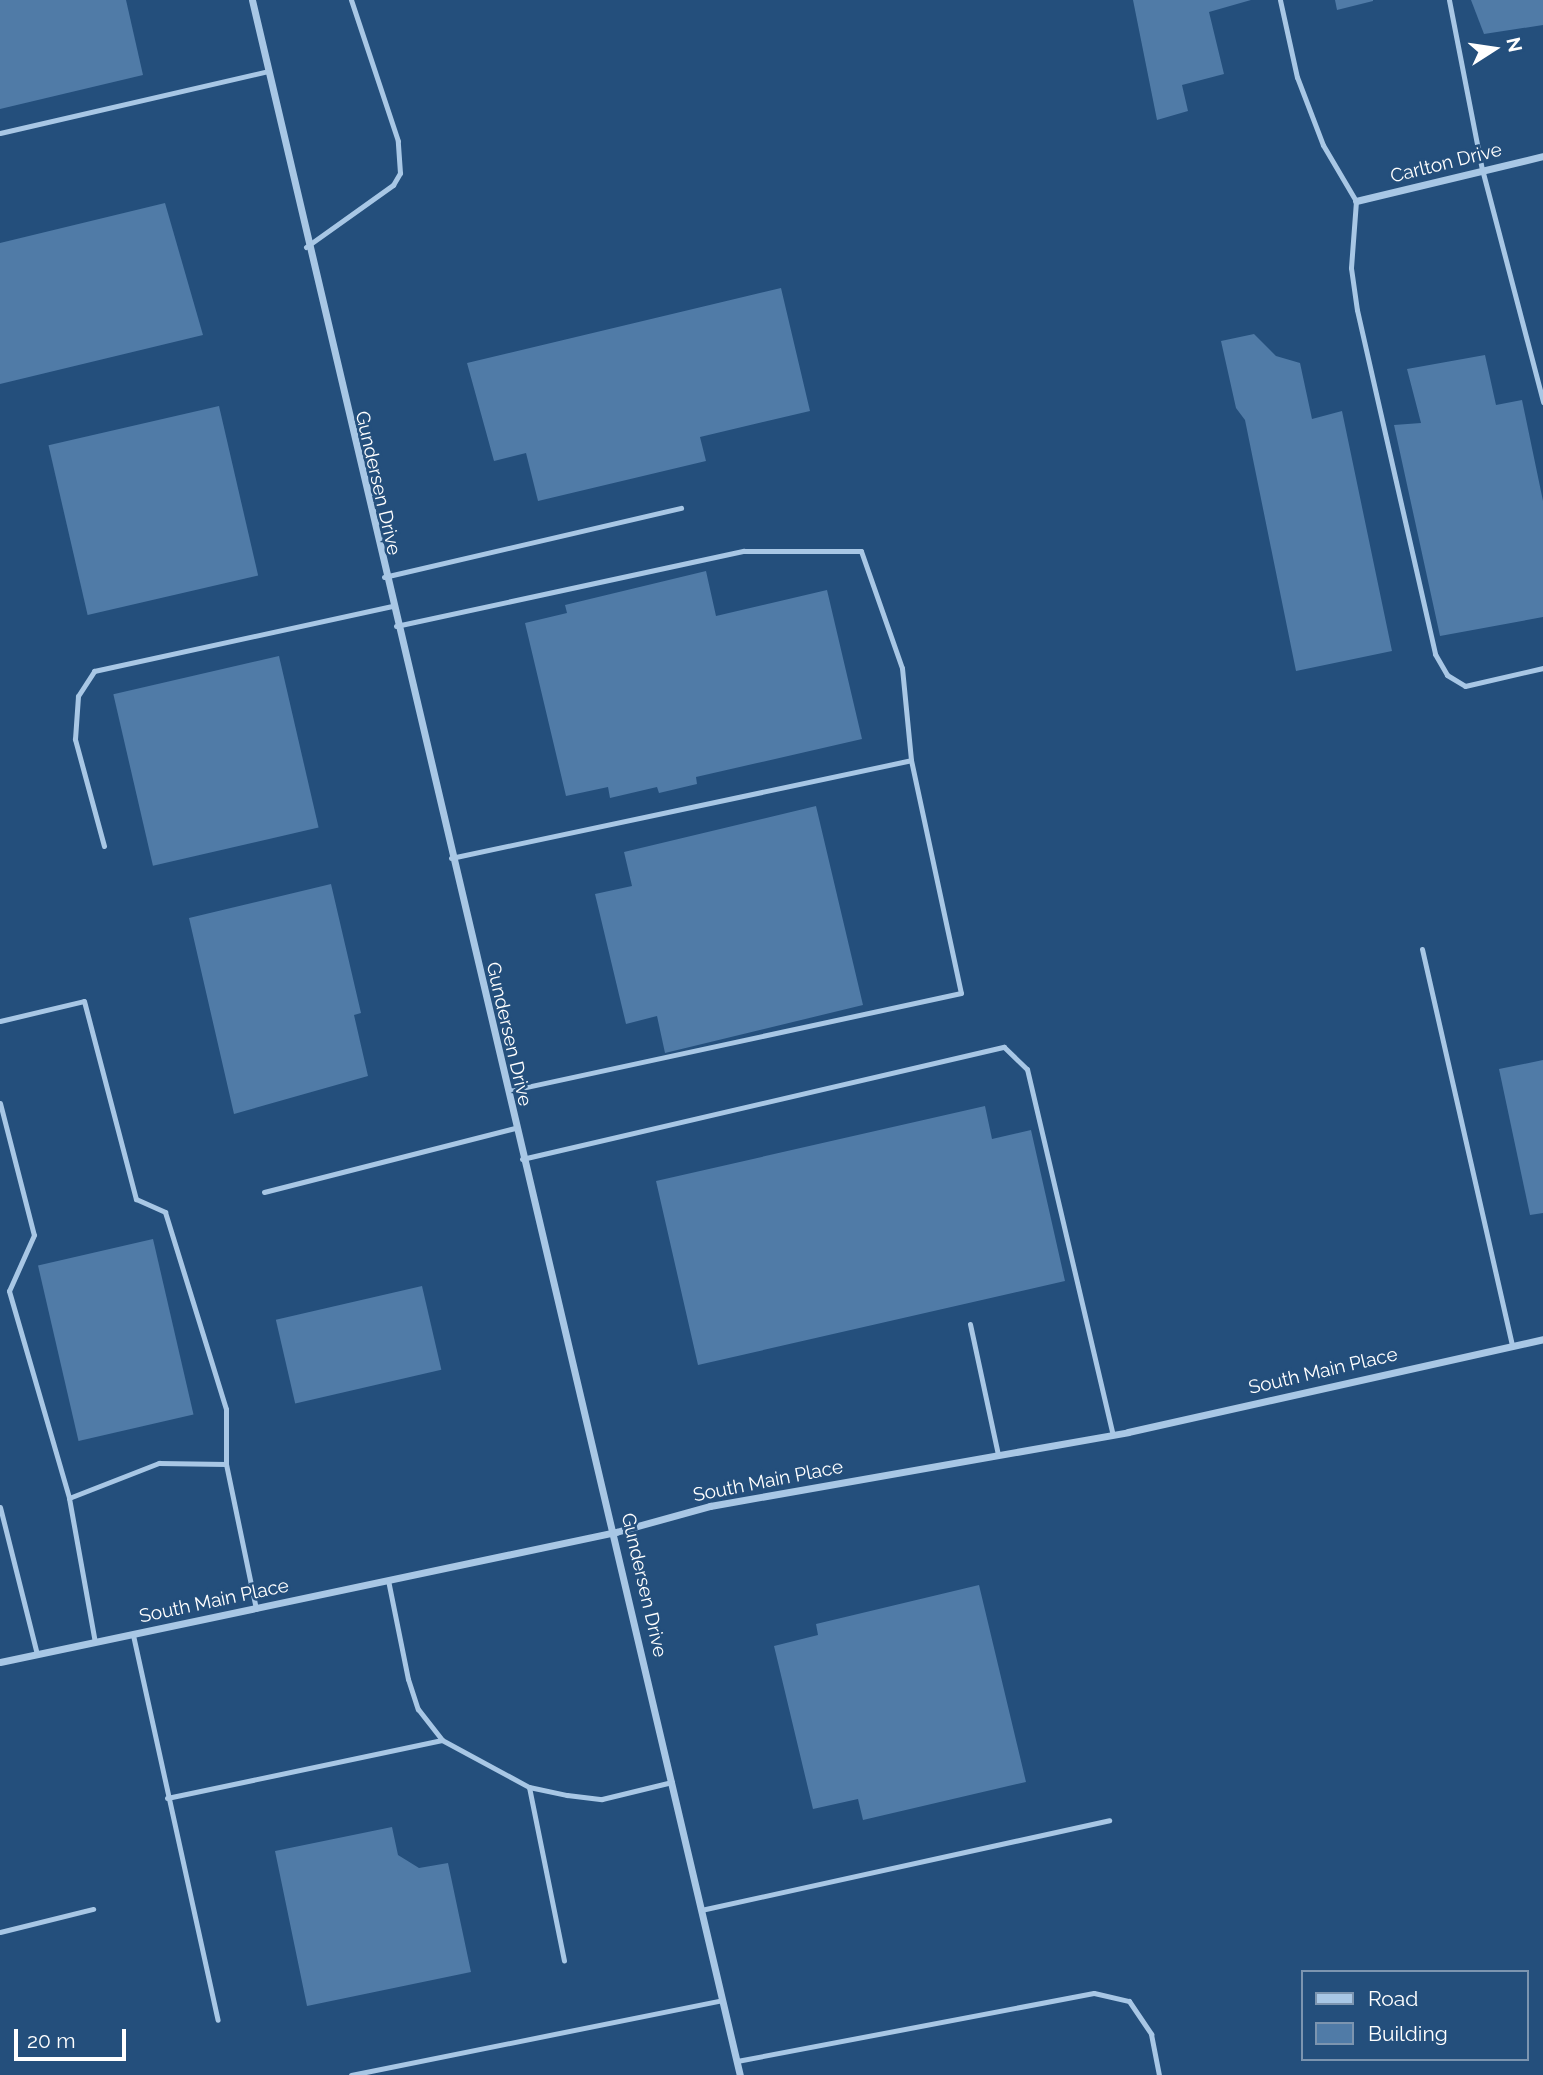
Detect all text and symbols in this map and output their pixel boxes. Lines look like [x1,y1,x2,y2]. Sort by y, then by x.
north arrow [1459,14,1529,84]
text: N [1502,35,1527,54]
street label: Carlton Drive [1388,138,1504,188]
street label: Gundersen Drive [350,409,406,557]
street label: Gundersen Drive [481,960,537,1108]
street label: South Main Place [1246,1343,1400,1399]
street label: South Main Place [691,1455,845,1507]
street label: Gundersen Drive [616,1511,672,1659]
street label: South Main Place [137,1574,291,1628]
legend [1302,1970,1529,2061]
text: Road [1368,1986,1418,2011]
scale bar [18,2016,130,2060]
text: Building [1368,2021,1448,2046]
text: 20 m [27,2028,75,2053]

